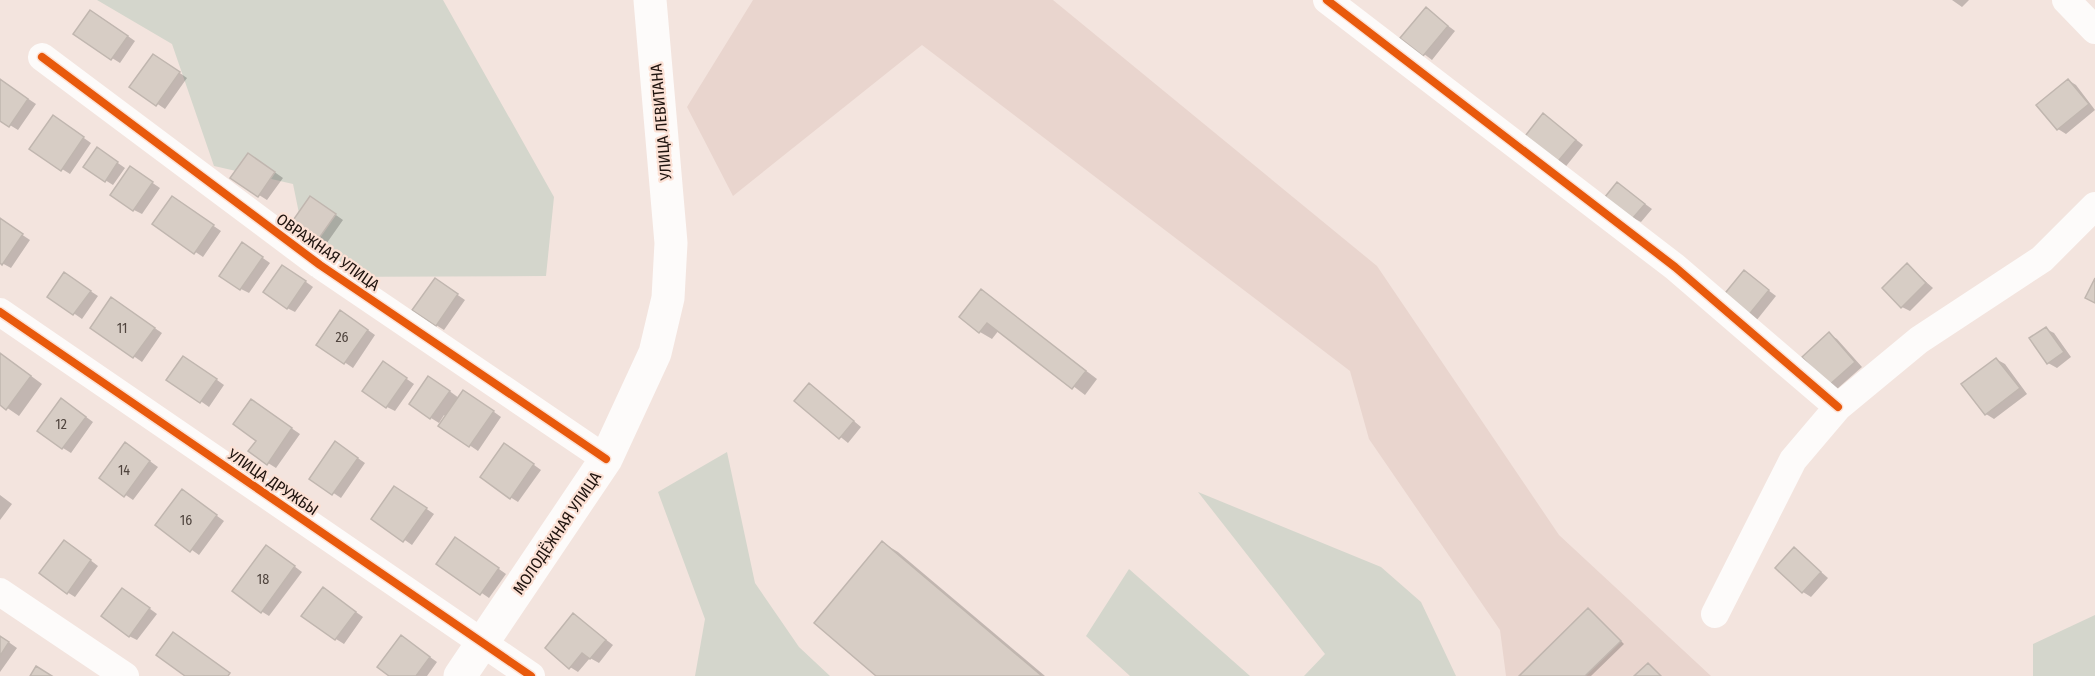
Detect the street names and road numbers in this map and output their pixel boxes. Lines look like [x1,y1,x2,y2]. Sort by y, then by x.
street label: УЛИЦА ЛЕВИТАНА [646,62,676,182]
street label: ОВРАЖНАЯ УЛИЦА [273,209,384,295]
street label: УЛИЦА ДРУЖБЫ [223,444,322,519]
street label: МОЛОДЁЖНАЯ УЛИЦА [509,468,605,598]

